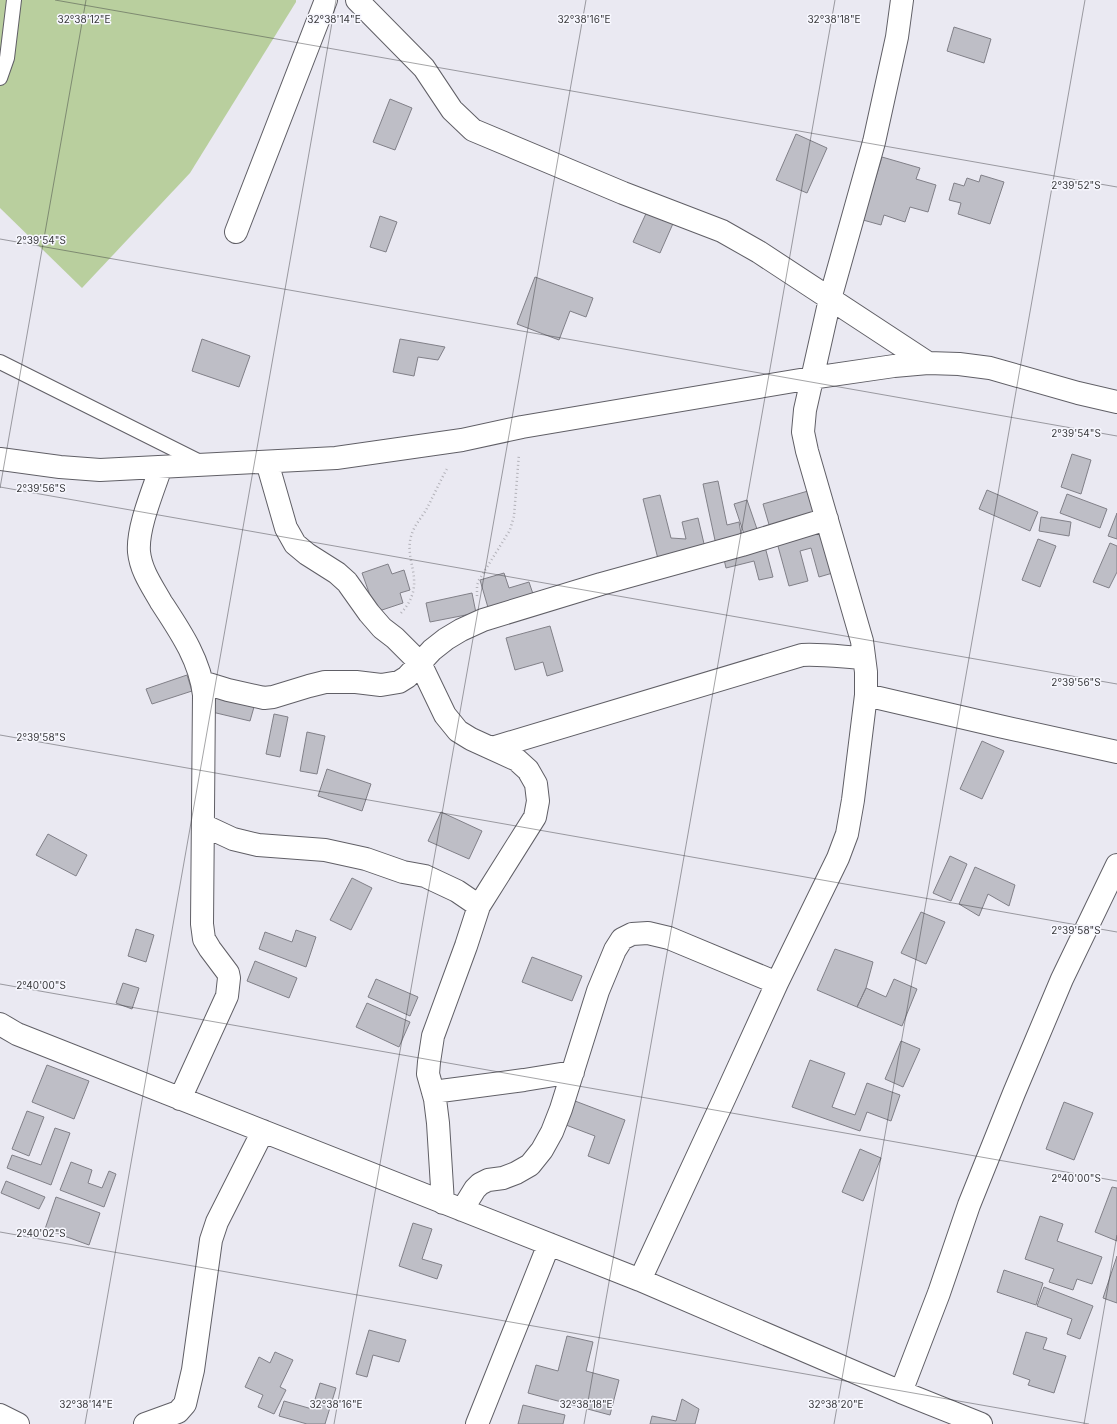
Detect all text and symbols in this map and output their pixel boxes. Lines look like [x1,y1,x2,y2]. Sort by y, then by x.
text: 32°38'12"E [57,13,111,25]
text: 32°38'14"E [307,13,361,25]
text: 32°38'16"E [557,13,611,25]
text: 32°38'18"E [807,13,861,25]
text: 2°39'52"S [1051,179,1101,191]
text: 2°39'54"S [16,234,66,246]
text: 2°39'54"S [1051,427,1101,439]
text: 2°39'56"S [16,482,66,494]
text: 2°39'56"S [1051,676,1101,688]
text: 2°39'58"S [16,731,66,743]
text: 2°39'58"S [1051,924,1101,936]
text: 2°40'00"S [16,979,66,991]
text: 2°40'00"S [1051,1172,1101,1184]
text: 2°40'02"S [16,1227,66,1239]
text: 32°38'14"E [59,1398,113,1410]
text: 32°38'16"E [309,1398,363,1410]
text: 32°38'18"E [559,1398,613,1410]
text: 32°38'20"E [808,1398,864,1410]

